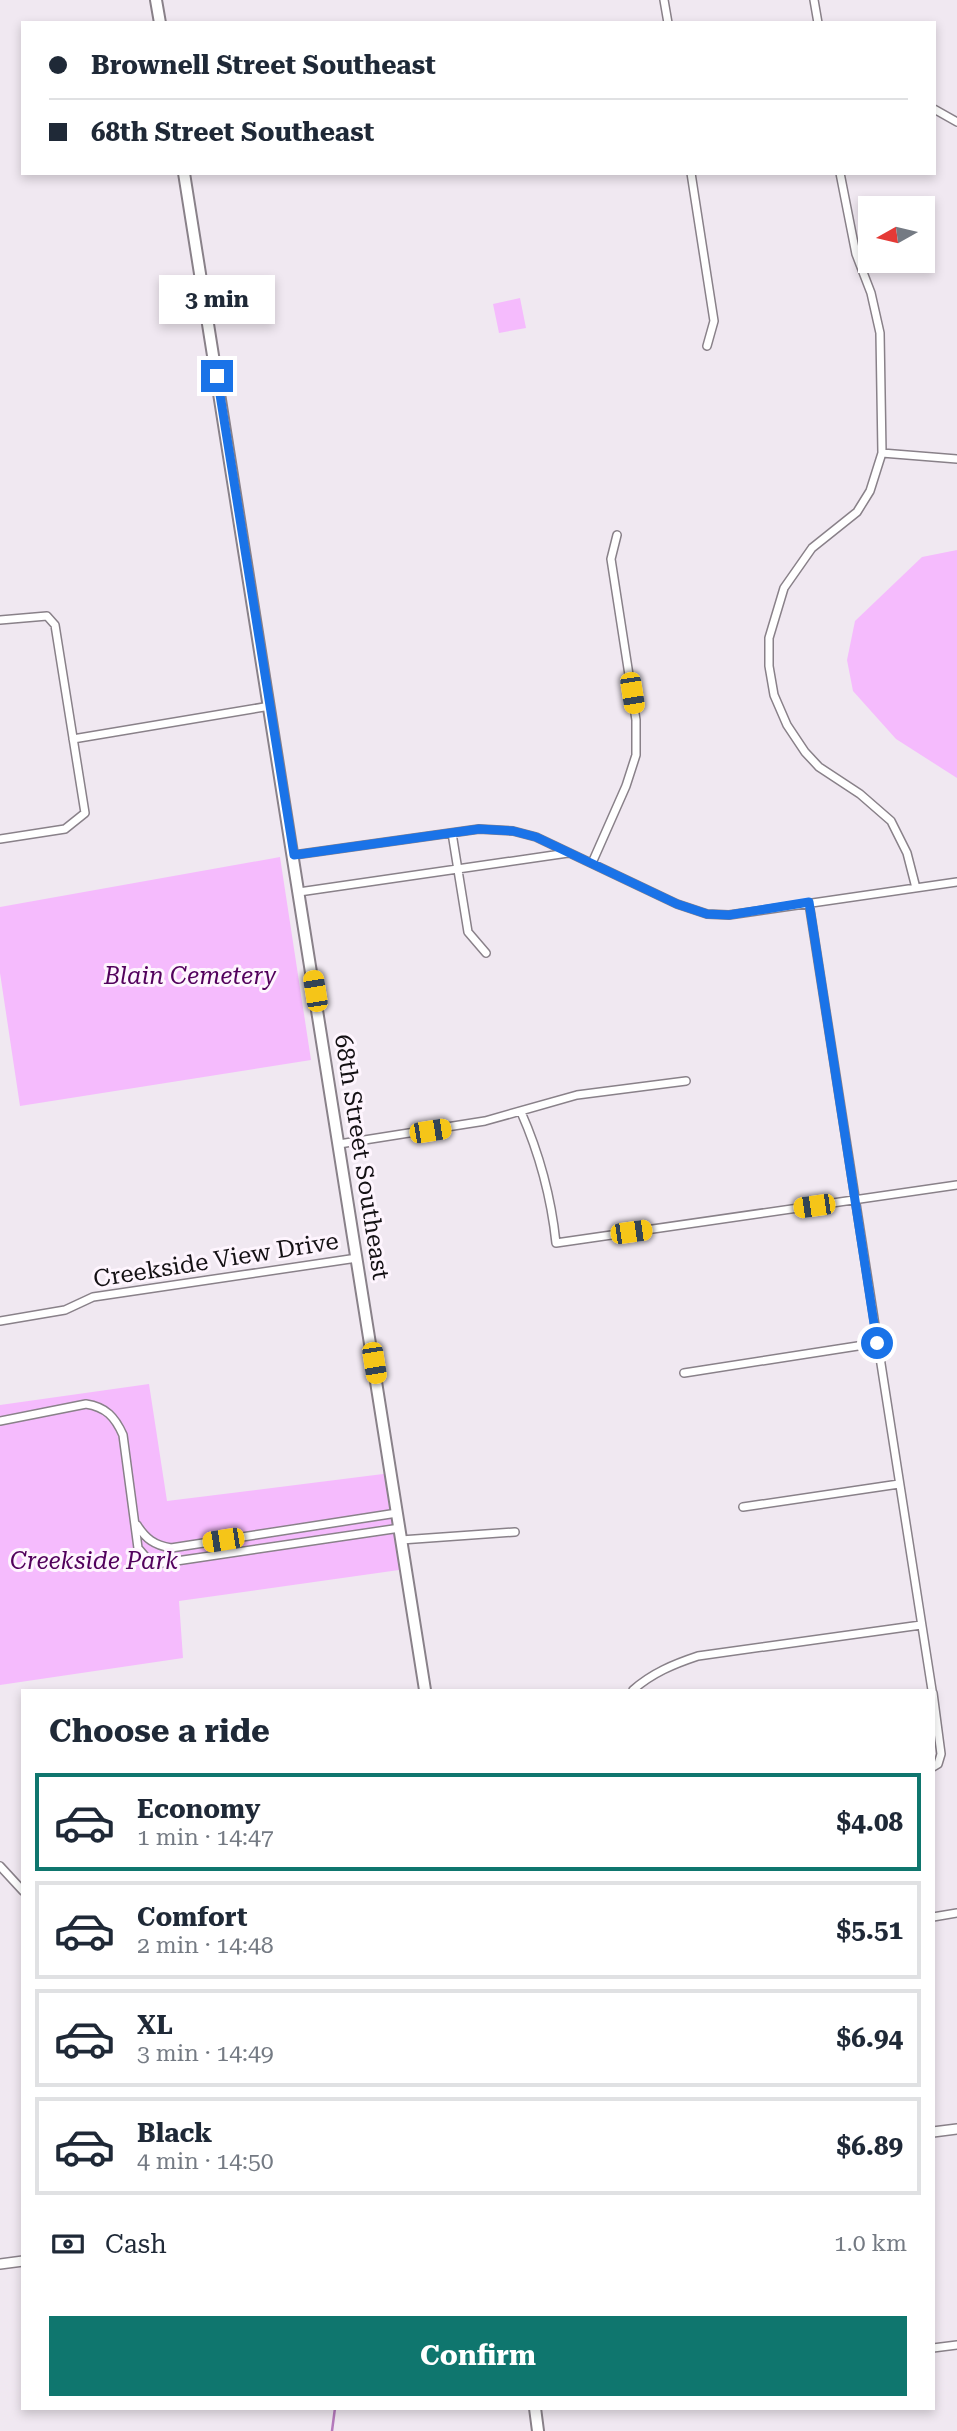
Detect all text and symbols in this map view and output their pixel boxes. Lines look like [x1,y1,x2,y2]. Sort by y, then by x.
text: Brownell Street Southeast [91,50,436,80]
text: 68th Street Southeast [91,117,374,147]
north arrow [858,196,934,273]
map controls [858,196,935,273]
callout: 3 min [159,274,275,324]
text: 3 min [185,286,249,313]
route end [201,360,233,392]
car [619,671,646,715]
park label: Blain Cemetery [103,962,277,990]
car [302,969,329,1013]
street label: 68th Street Southeast [329,1032,395,1282]
car [408,1117,453,1145]
car [792,1193,837,1219]
car [609,1219,654,1245]
street label: Creekside View Drive [91,1227,341,1293]
route start [861,1327,893,1359]
car [361,1341,388,1385]
car [201,1526,246,1554]
park label: Creekside Park [10,1547,178,1575]
text: Choose a ride [49,1712,270,1750]
icon: car [53,1791,116,1854]
text: Economy [137,1794,260,1824]
text: $4.08 [837,1807,903,1837]
text: 1 min · 14:47 [137,1824,274,1851]
icon: car [53,1899,116,1962]
text: Comfort [137,1902,247,1932]
text: $5.51 [837,1915,903,1945]
text: 2 min · 14:48 [137,1932,274,1959]
icon: car [53,2007,116,2070]
text: XL [137,2010,173,2040]
text: $6.94 [837,2023,903,2053]
text: 3 min · 14:49 [137,2040,274,2067]
icon: car [53,2115,116,2178]
text: Black [137,2118,212,2148]
text: $6.89 [837,2131,903,2161]
text: 4 min · 14:50 [137,2148,274,2175]
icon: cash [49,2225,87,2263]
text: Cash [105,2229,167,2259]
text: 1.0 km [834,2230,907,2257]
button: Confirm [49,2316,907,2396]

